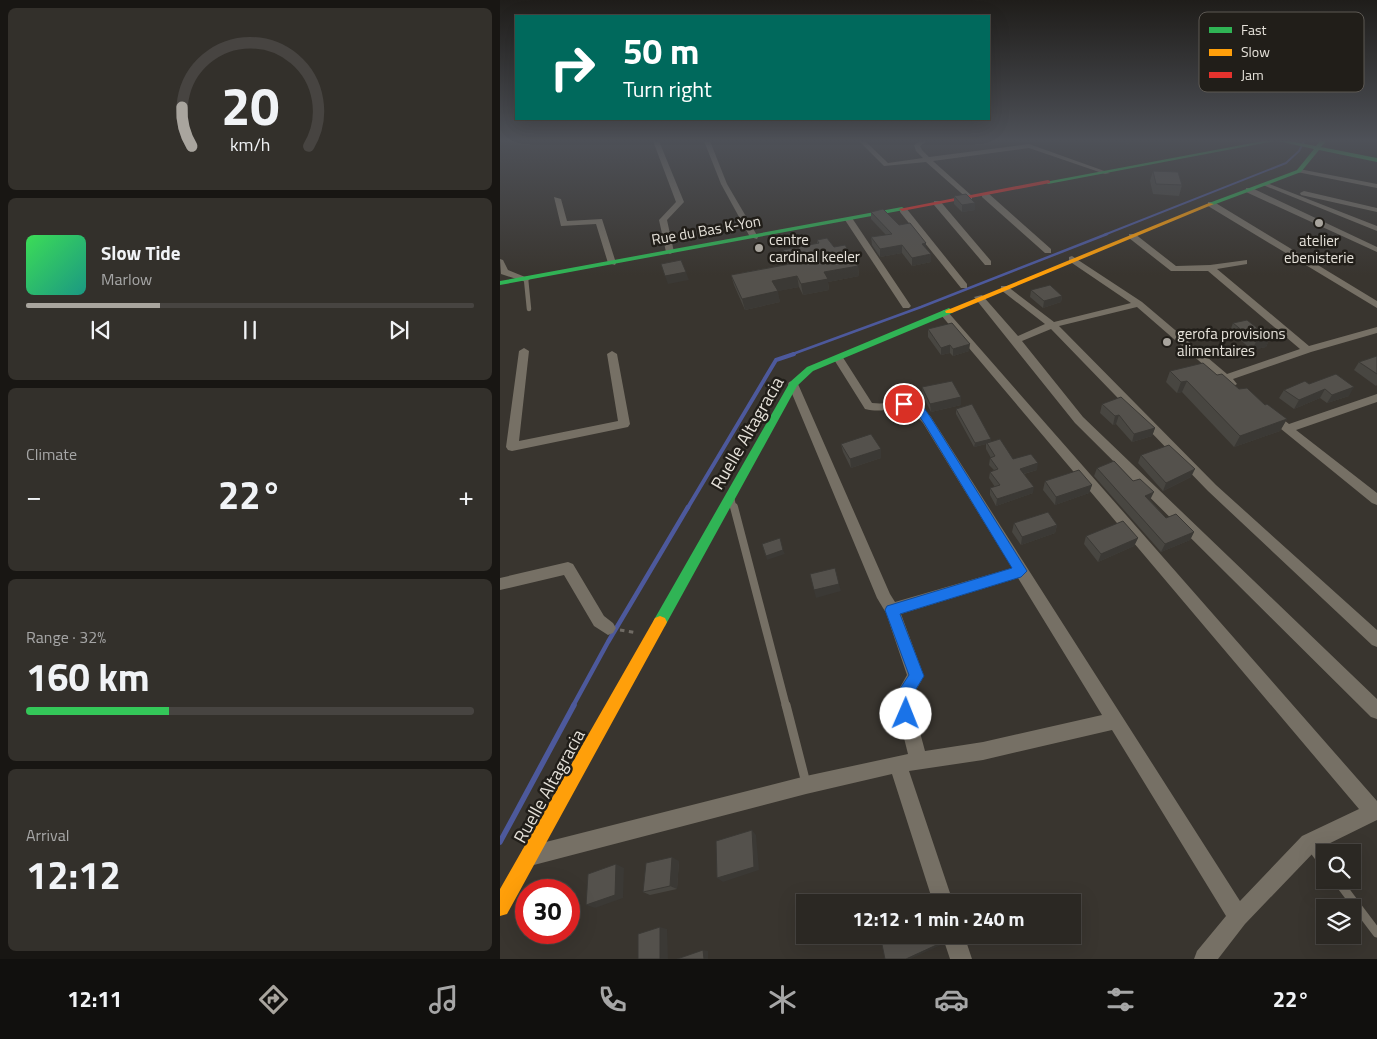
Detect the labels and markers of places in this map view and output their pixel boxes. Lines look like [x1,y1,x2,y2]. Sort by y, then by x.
marker: atelier ebenisterie [1313,217,1325,229]
place label: centre cardinal keeler [769,228,860,268]
place label: atelier ebenisterie [1284,229,1354,269]
marker: centre cardinal keeler [753,242,765,254]
place label: gerofa provisions alimentaires [1177,322,1285,362]
marker: gerofa provisions alimentaires [1161,336,1173,348]
pin [883,383,925,425]

